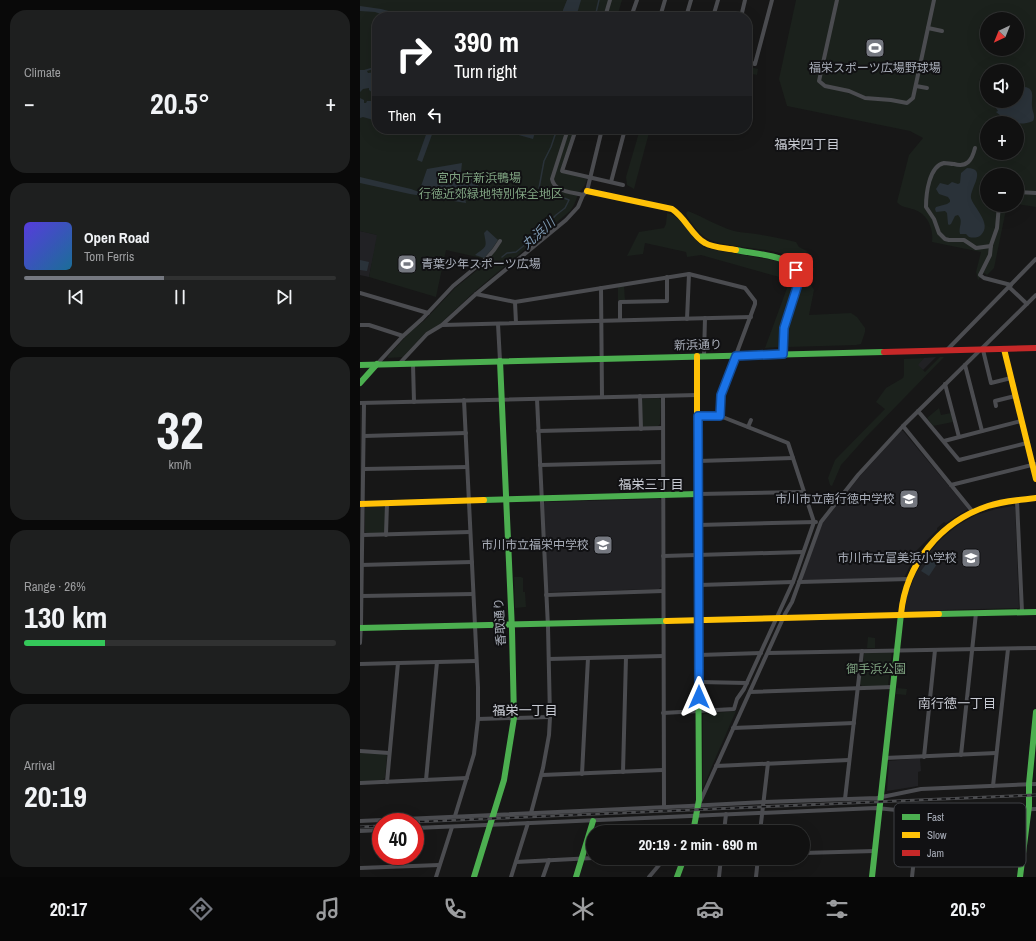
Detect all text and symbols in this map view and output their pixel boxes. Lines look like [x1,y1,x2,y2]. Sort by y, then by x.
north arrow [980,12,1024,56]
map controls [980,12,1024,212]
text: 390 m [454,23,519,61]
icon: right [388,28,440,80]
sports icon: 福栄スポーツ広場野球場 [864,37,886,59]
text: Turn right [454,59,517,84]
place label: 福栄スポーツ広場野球場 [809,60,941,76]
text: Climate [24,64,61,81]
button: sound [980,64,1024,108]
text: 20.5° [150,83,210,123]
text: − [24,88,35,118]
text: + [325,88,336,118]
icon: left [424,104,446,126]
text: Then [388,105,416,126]
button: + [980,116,1024,160]
district label: 福栄四丁目 [774,136,840,153]
button: − [980,168,1024,212]
park label: 宮内庁新浜鴨場 [437,170,521,186]
park label: 行徳近郊緑地特別保全地区 [419,186,563,202]
water label: 丸浜川 [518,213,560,253]
text: Open Road [84,227,150,248]
text: Tom Ferris [84,248,134,265]
sports icon: 青葉少年スポーツ広場 [396,253,418,275]
pin [779,253,813,287]
place label: 青葉少年スポーツ広場 [421,256,541,272]
icon: arrive [785,259,807,281]
icon: previous [65,286,87,308]
icon: pause [169,286,191,308]
icon: next [273,286,295,308]
street label: 新浜通り [674,337,722,353]
text: 32 [156,395,204,465]
text: km/h [168,456,192,473]
district label: 福栄三丁目 [618,476,684,493]
school or university icon: 市川市立南行徳中学校 [898,488,920,510]
place label: 市川市立南行徳中学校 [775,491,895,507]
school or university icon: 市川市立福栄中学校 [592,534,614,556]
place label: 市川市立福栄中学校 [481,537,589,553]
school or university icon: 市川市立富美浜小学校 [960,547,982,569]
place label: 市川市立富美浜小学校 [837,550,957,566]
text: Range · 26% [24,578,86,595]
text: 130 km [24,597,107,637]
street label: 香取通り [491,598,509,646]
park label: 御手浜公園 [846,661,906,677]
position arrow [678,676,720,718]
district label: 南行徳一丁目 [918,695,996,712]
district label: 福栄一丁目 [492,702,558,719]
text: Arrival [24,757,55,774]
text: 20:19 [24,776,87,816]
legend [894,803,1026,867]
text: Fast [927,810,945,824]
speed limit sign: 40 [372,813,424,865]
text: Slow [927,828,947,842]
text: 20:19 · 2 min · 690 m [639,834,757,855]
text: Jam [927,846,944,860]
icon: directions [187,895,215,923]
icon: music [314,895,342,923]
icon: phone [441,895,469,923]
icon: climate [569,895,597,923]
icon: car [696,895,724,923]
icon: filters [823,895,851,923]
text: 20:17 [50,897,87,922]
text: 20.5° [950,897,986,922]

